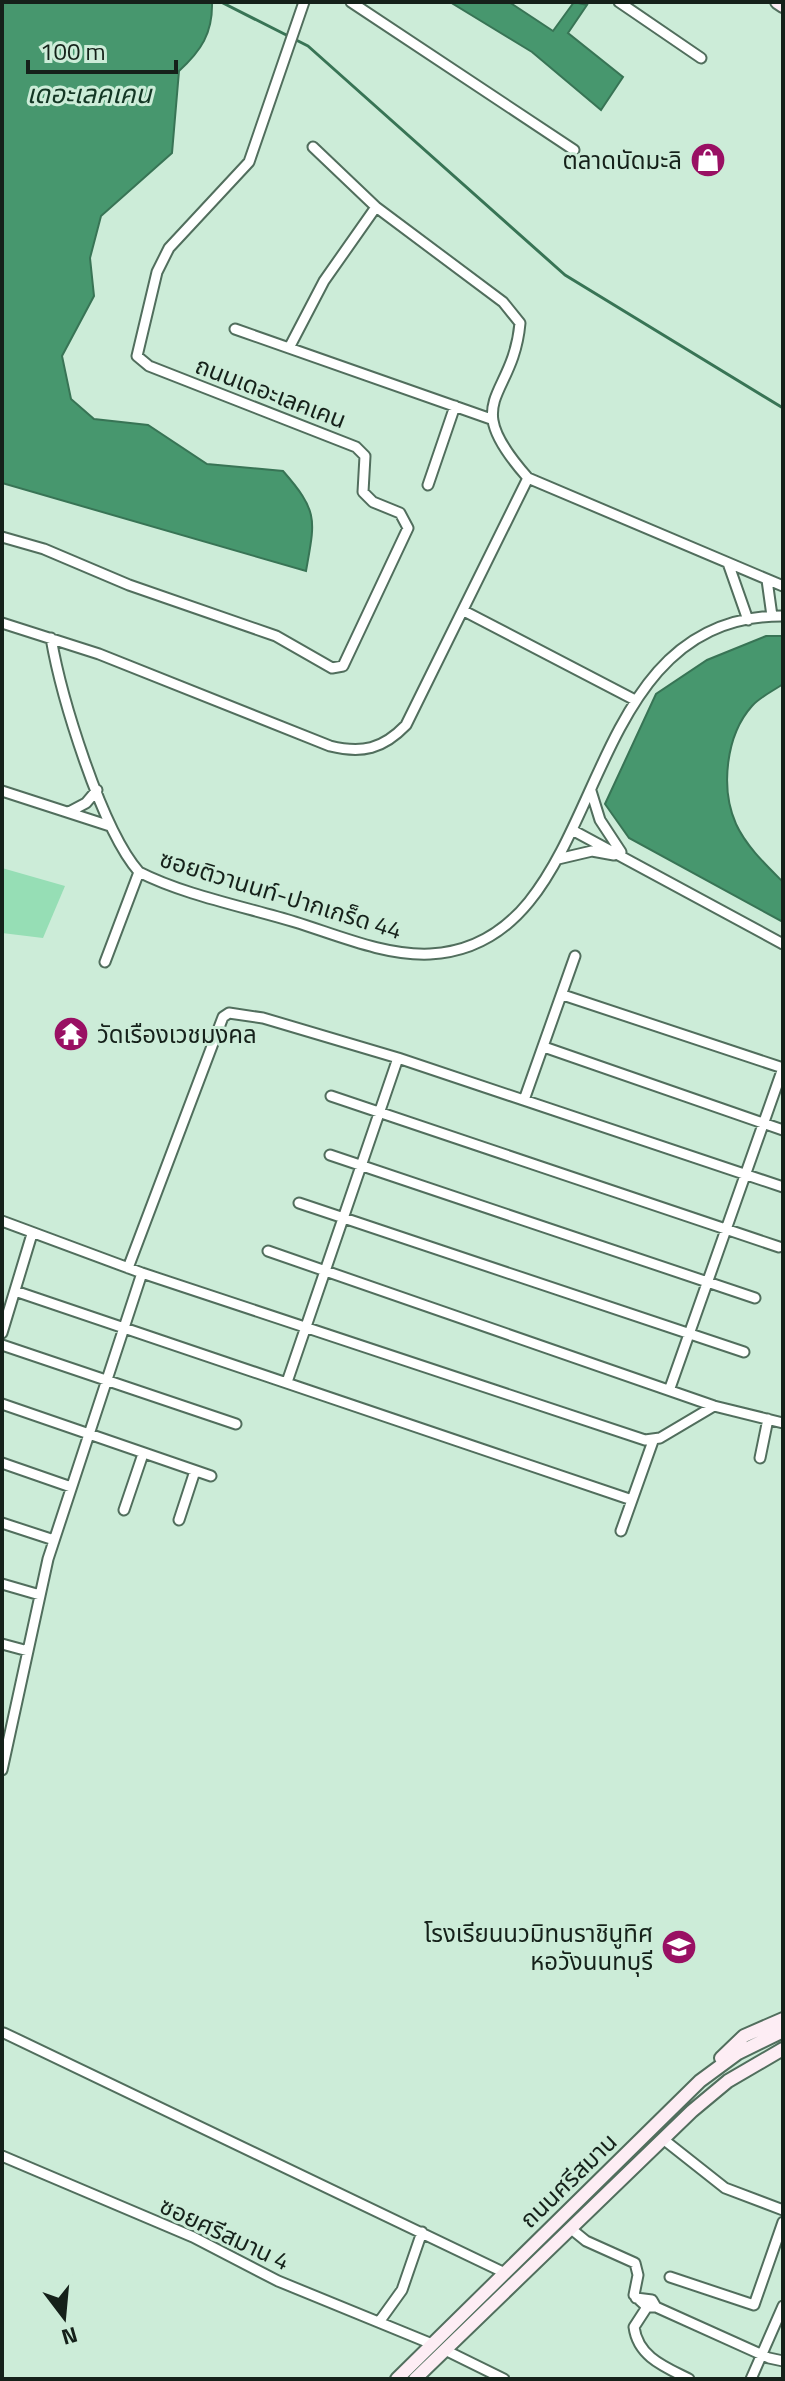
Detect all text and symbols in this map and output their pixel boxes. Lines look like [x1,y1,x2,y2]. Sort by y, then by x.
scale bar [28,24,176,74]
text: 100 m [40,33,106,69]
water label: เดอะเลคเคน [27,74,153,113]
shop icon: ตลาดนัดมะลิ [689,141,727,179]
place label: ตลาดนัดมะลิ [562,142,682,178]
street label: ถนนเดอะเลคเคน [190,347,352,437]
street label: ซอยติวานนท์-ปากเกร็ด 44 [155,840,407,948]
temple icon: วัดเรืองเวชมงคล [52,1015,90,1053]
place label: วัดเรืองเวชมงคล [97,1016,257,1052]
place label: โรงเรียนนวมิทนราชินูทิศ หอวังนนทบุรี [424,1915,653,1979]
school or university icon: โรงเรียนนวมิทนราชินูทิศ หอวังนนทบุรี [660,1928,698,1966]
street label: ถนนศรีสมาน [511,2124,625,2236]
street label: ซอยศรีสมาน 4 [154,2187,296,2279]
north arrow [24,2277,104,2357]
text: N [57,2318,82,2355]

